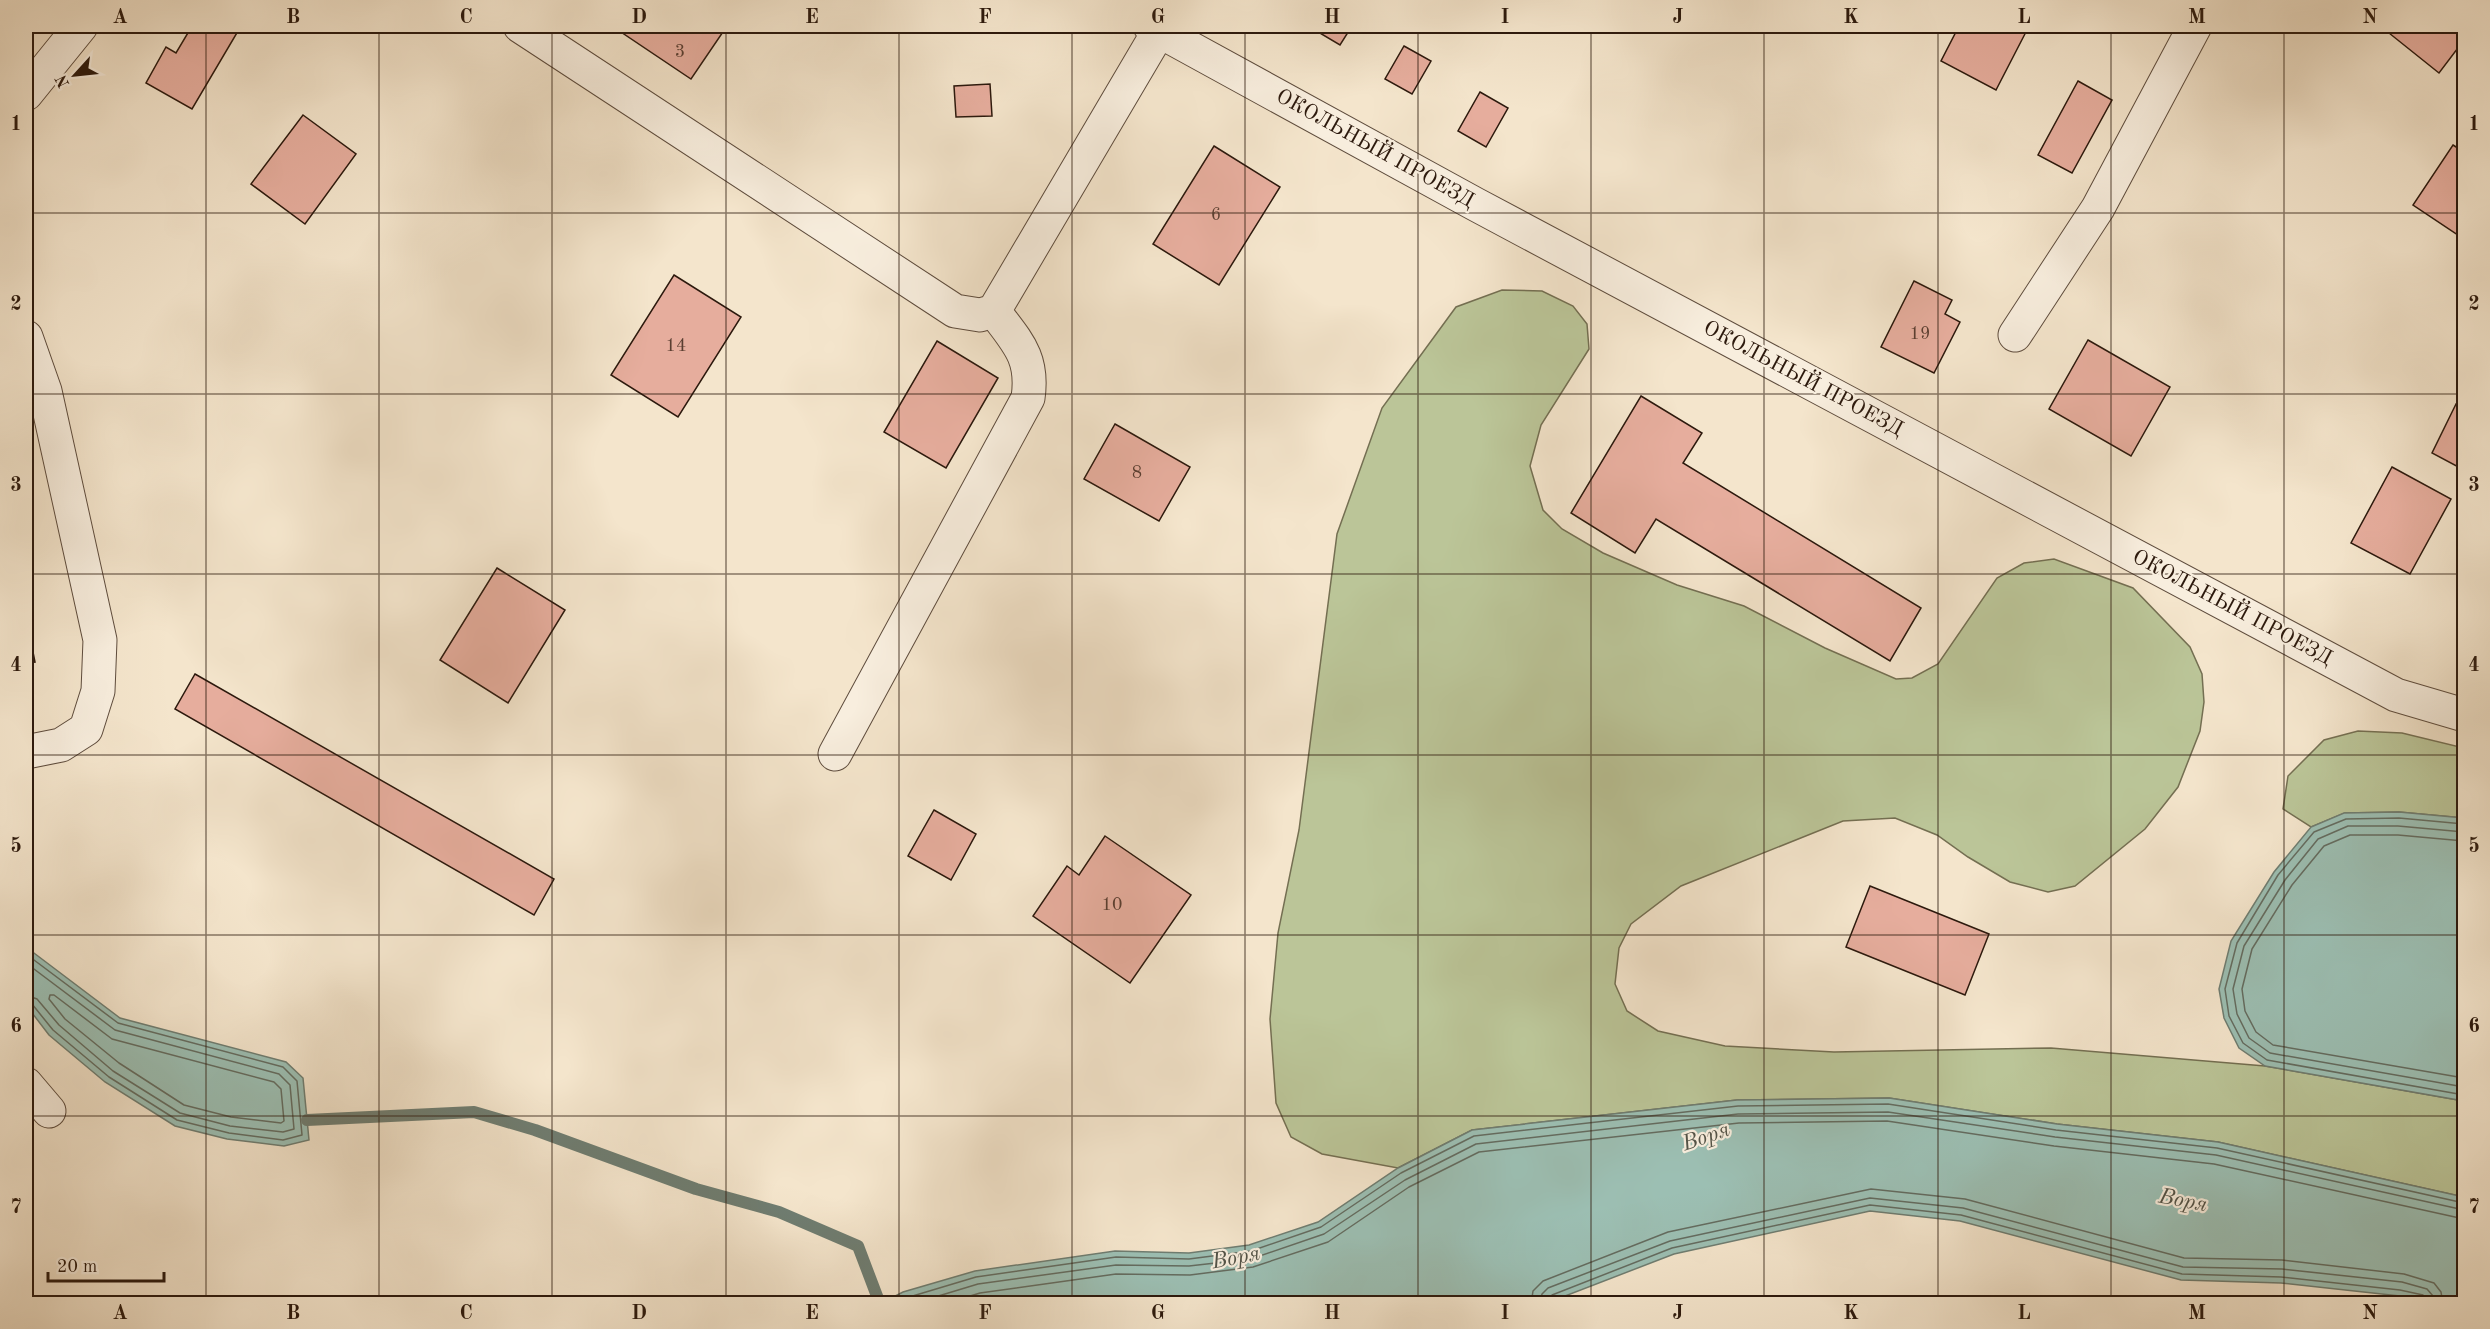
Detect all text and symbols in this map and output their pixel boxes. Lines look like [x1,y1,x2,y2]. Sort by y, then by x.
text: A [112,8,128,28]
text: B [286,8,300,28]
text: C [459,8,473,28]
text: D [631,8,647,28]
text: E [805,8,819,28]
text: F [978,8,992,28]
text: G [1151,8,1165,28]
text: H [1324,8,1340,28]
text: I [1501,8,1509,28]
text: J [1673,8,1684,28]
text: K [1843,8,1859,28]
text: L [2017,8,2031,28]
text: M [2188,8,2206,28]
text: N [2362,8,2378,28]
house number: 3 [675,43,685,61]
north arrow [45,45,105,105]
text: N [53,71,73,90]
street label: ОКОЛЬНЫЙ ПРОЕЗД [1272,81,1480,212]
text: 1 [10,115,22,135]
text: 1 [2468,115,2480,135]
house number: 6 [1211,206,1221,224]
text: 2 [10,295,22,315]
text: 2 [2468,295,2480,315]
street label: ОКОЛЬНЫЙ ПРОЕЗД [1700,313,1909,441]
house number: 19 [1910,325,1930,343]
house number: 14 [666,337,686,355]
house number: 8 [1132,464,1142,482]
text: 3 [10,476,22,496]
text: 3 [2468,476,2480,496]
street label: ОКОЛЬНЫЙ ПРОЕЗД [2129,542,2338,670]
text: 4 [10,656,22,676]
text: 4 [2468,656,2480,676]
text: 5 [10,836,22,857]
text: 5 [2468,836,2480,857]
house number: 10 [1102,896,1122,914]
text: 6 [10,1017,22,1037]
text: 6 [2468,1017,2480,1037]
water label: Воря [1678,1119,1733,1156]
water label: Воря [2156,1185,2209,1217]
text: 7 [10,1198,22,1218]
text: 7 [2468,1198,2480,1218]
water label: Воря [1209,1242,1262,1274]
scale bar [48,1245,164,1283]
text: 20 m [57,1258,97,1276]
text: A [112,1304,128,1324]
text: B [286,1304,300,1324]
text: C [459,1304,473,1324]
text: D [631,1304,647,1324]
text: E [805,1304,819,1324]
text: F [978,1304,992,1324]
text: G [1151,1304,1165,1324]
text: H [1324,1304,1340,1324]
text: I [1501,1304,1509,1324]
text: J [1673,1304,1684,1324]
text: K [1843,1304,1859,1324]
text: L [2017,1304,2031,1324]
text: M [2188,1304,2206,1324]
text: N [2362,1304,2378,1324]

